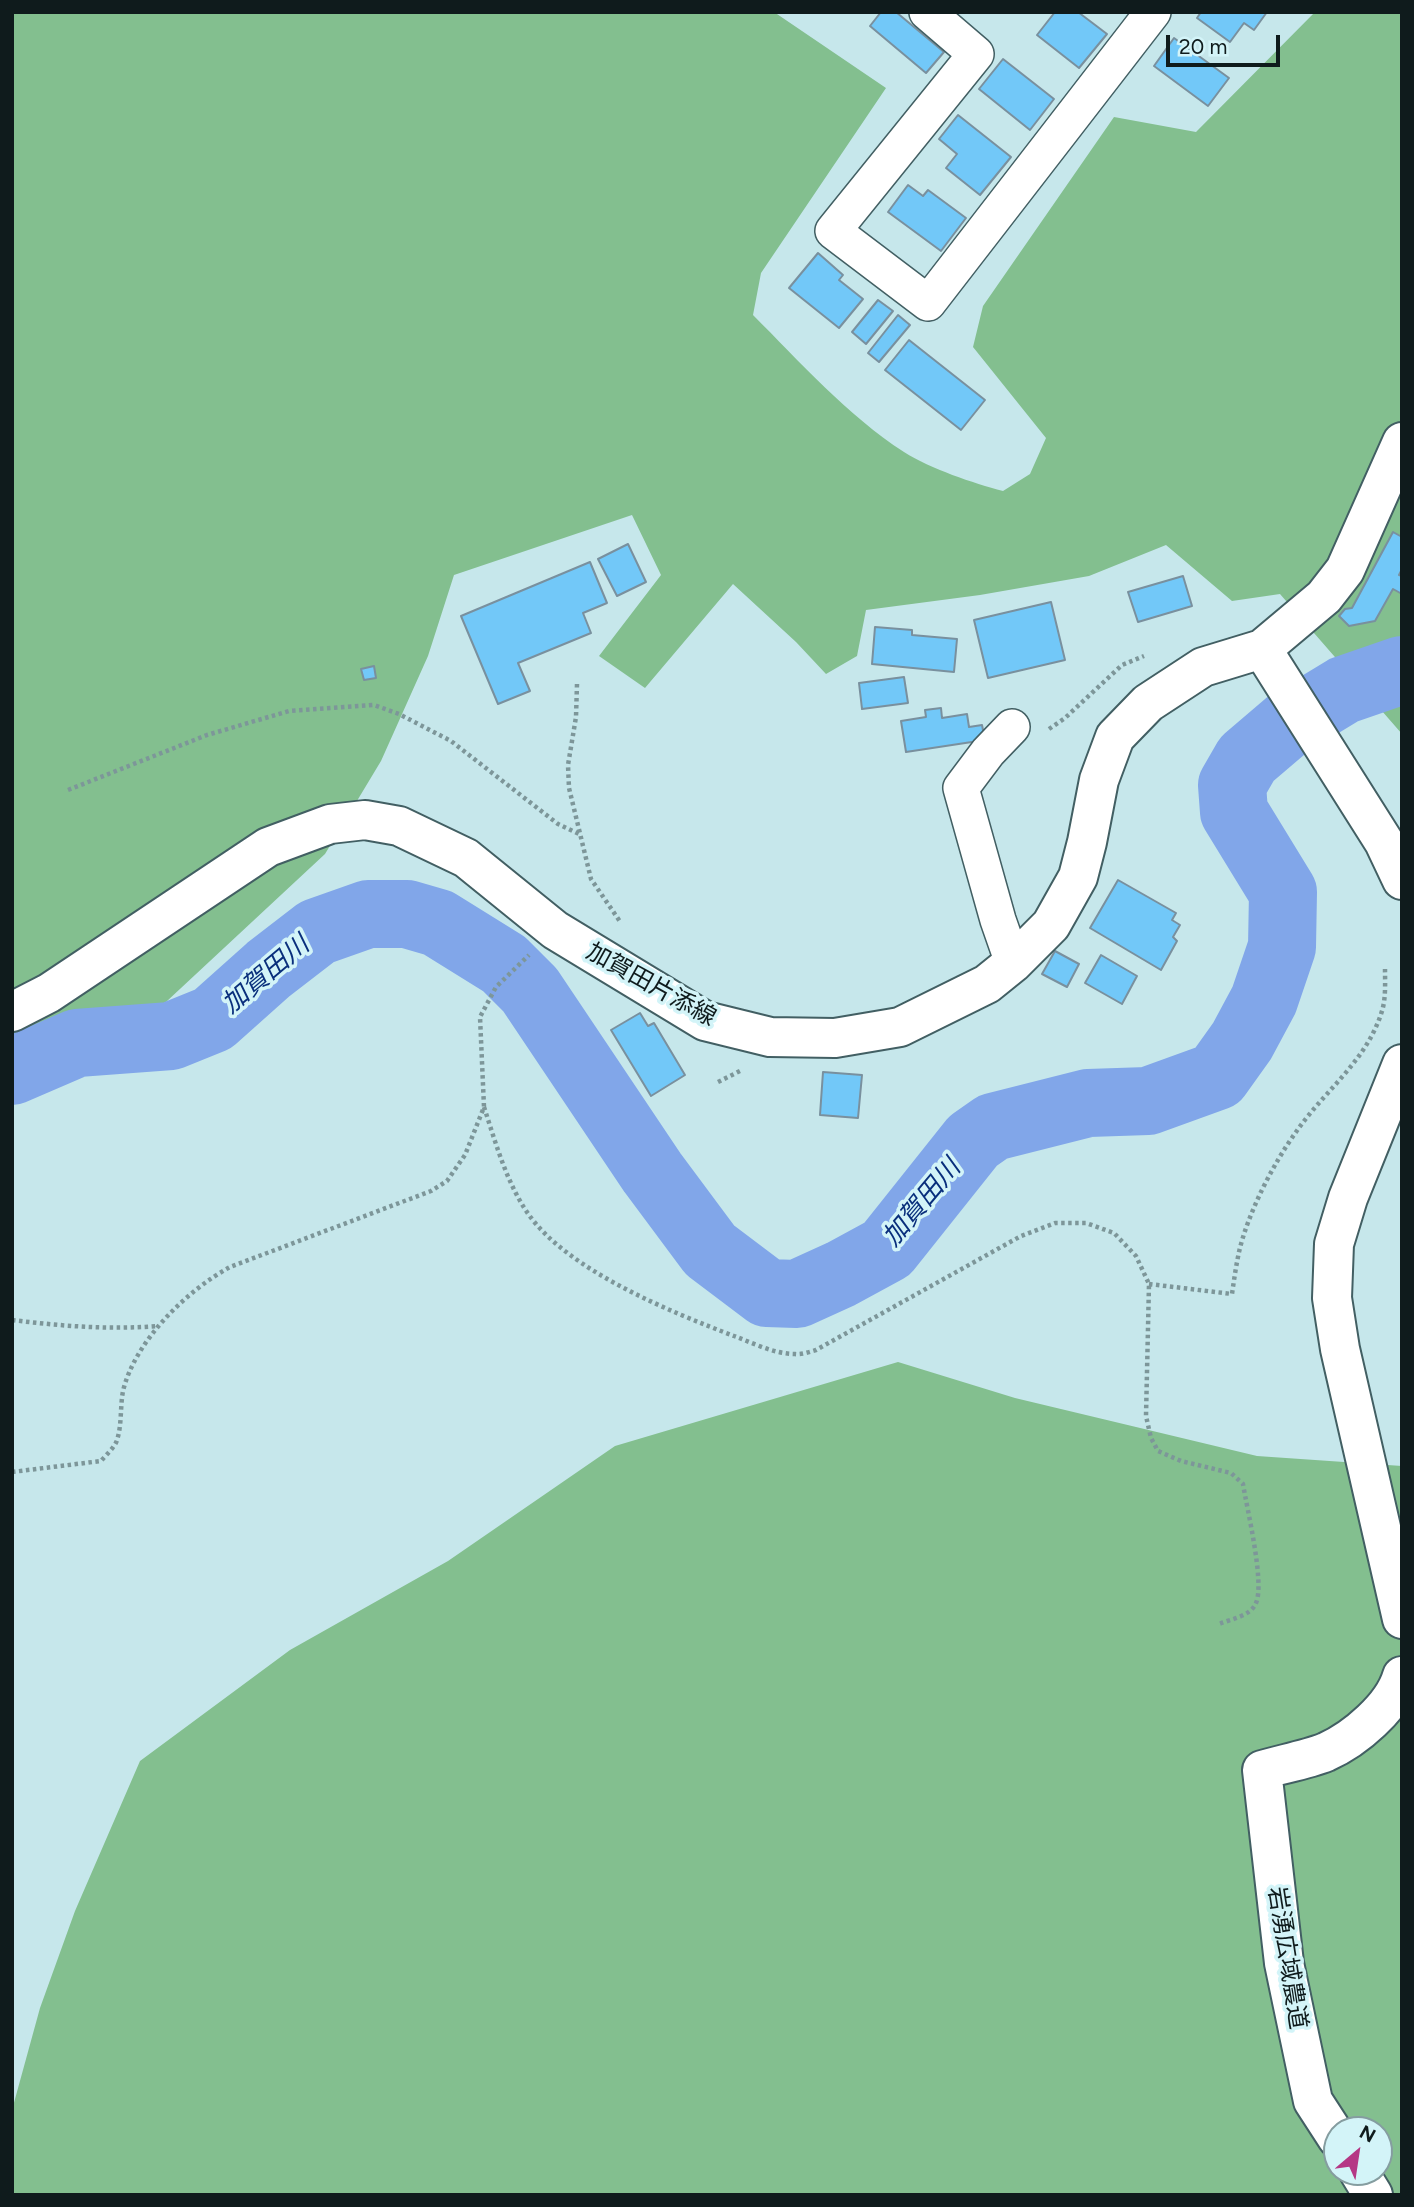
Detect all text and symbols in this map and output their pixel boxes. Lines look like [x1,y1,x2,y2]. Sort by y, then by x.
scale bar [1169,21,1283,65]
text: 20 m [1179,34,1227,59]
water label: 加賀田川 [216,930,316,1020]
street label: 加賀田片添線 [581,937,721,1033]
water label: 加賀田川 [877,1153,967,1253]
street label: 岩湧広域農道 [1262,1885,1312,2031]
north arrow [1323,2116,1393,2186]
text: N [1355,2120,1379,2148]

